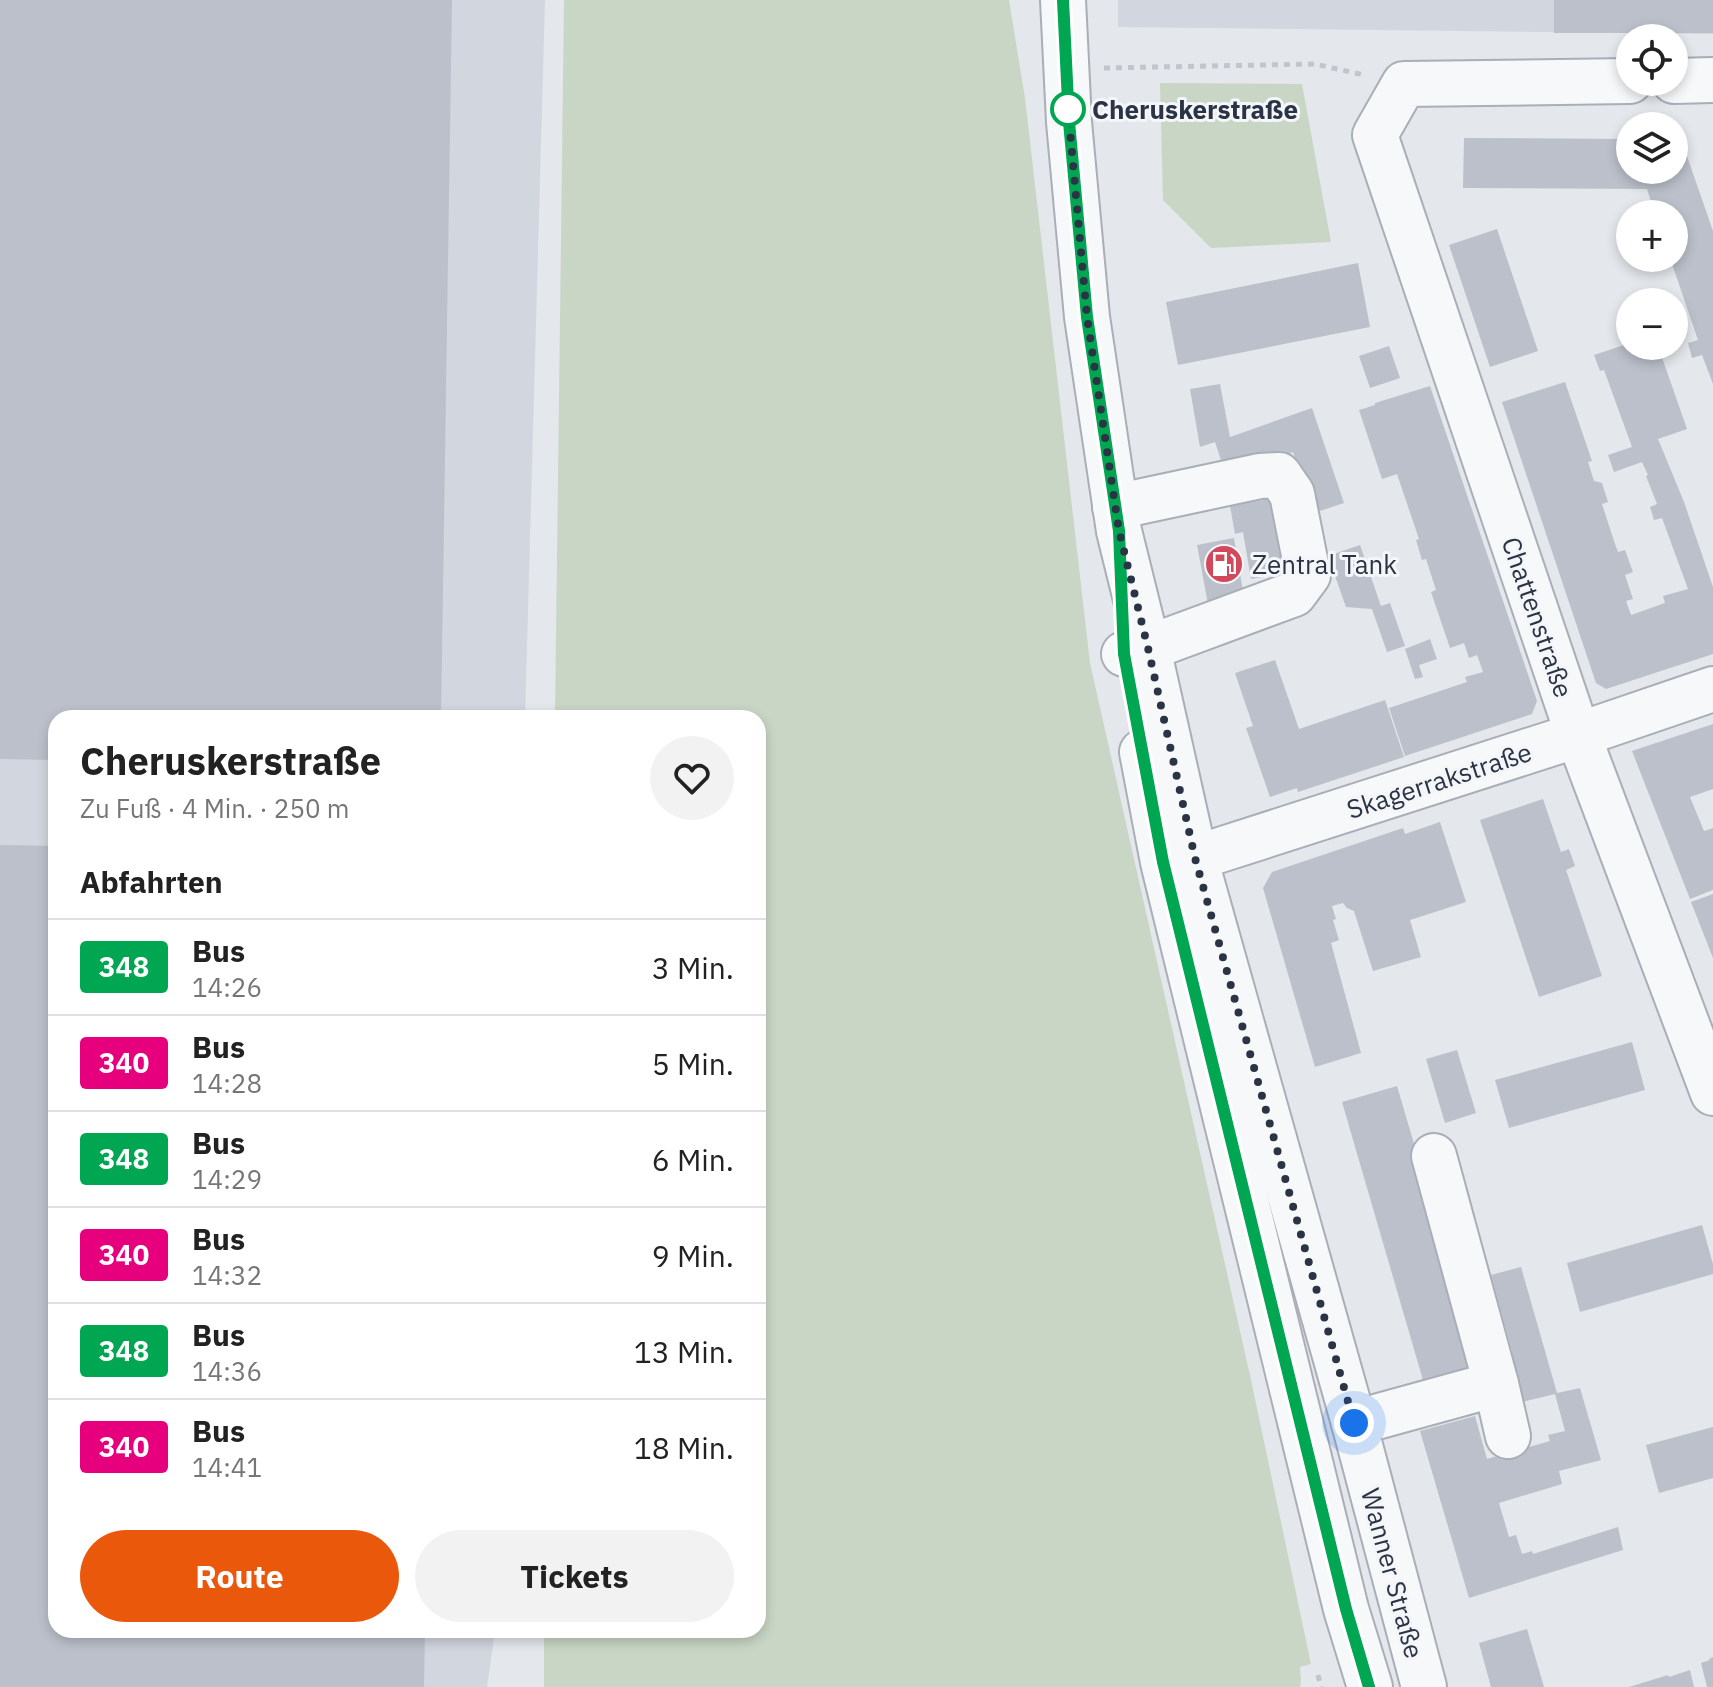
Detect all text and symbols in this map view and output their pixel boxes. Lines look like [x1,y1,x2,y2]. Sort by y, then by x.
map controls [1616,24,1688,360]
button: locate [1616,24,1688,96]
marker: Cheruskerstraße [1051,92,1085,126]
place label: Cheruskerstraße [1092,92,1298,126]
button: layers [1616,112,1688,184]
button: + [1616,200,1688,272]
button: − [1616,288,1688,360]
street label: Chattenstraße [1495,532,1581,702]
fuel station icon: Zentral Tank [1203,543,1245,585]
place label: Zentral Tank [1252,547,1397,581]
street label: Skagerrakstraße [1342,734,1536,826]
text: Cheruskerstraße [80,736,381,785]
button: heart [650,736,734,820]
text: Zu Fuß · 4 Min. · 250 m [80,791,349,825]
text: Abfahrten [80,862,223,901]
text: Bus [192,931,245,970]
text: 348 [99,948,149,985]
text: 3 Min. [652,948,734,987]
text: 14:26 [192,970,262,1004]
text: Bus [192,1027,245,1066]
text: 340 [99,1044,149,1081]
text: 5 Min. [652,1044,734,1083]
text: 14:28 [192,1066,262,1100]
text: Bus [192,1123,245,1162]
text: 348 [99,1140,149,1177]
text: 6 Min. [652,1140,734,1179]
text: 14:29 [192,1162,262,1196]
text: Bus [192,1219,245,1258]
text: 340 [99,1236,149,1273]
text: 9 Min. [652,1236,734,1275]
text: 14:32 [192,1258,262,1292]
text: Bus [192,1315,245,1354]
text: 348 [99,1332,149,1369]
text: 13 Min. [634,1332,734,1371]
text: 14:36 [192,1354,262,1388]
your location [1334,1403,1374,1443]
text: Bus [192,1411,245,1450]
text: 340 [99,1428,149,1465]
text: 18 Min. [634,1428,734,1467]
text: 14:41 [192,1450,262,1484]
street label: Wanner Straße [1354,1484,1432,1662]
button: Route [80,1530,399,1622]
button: Tickets [415,1530,734,1622]

